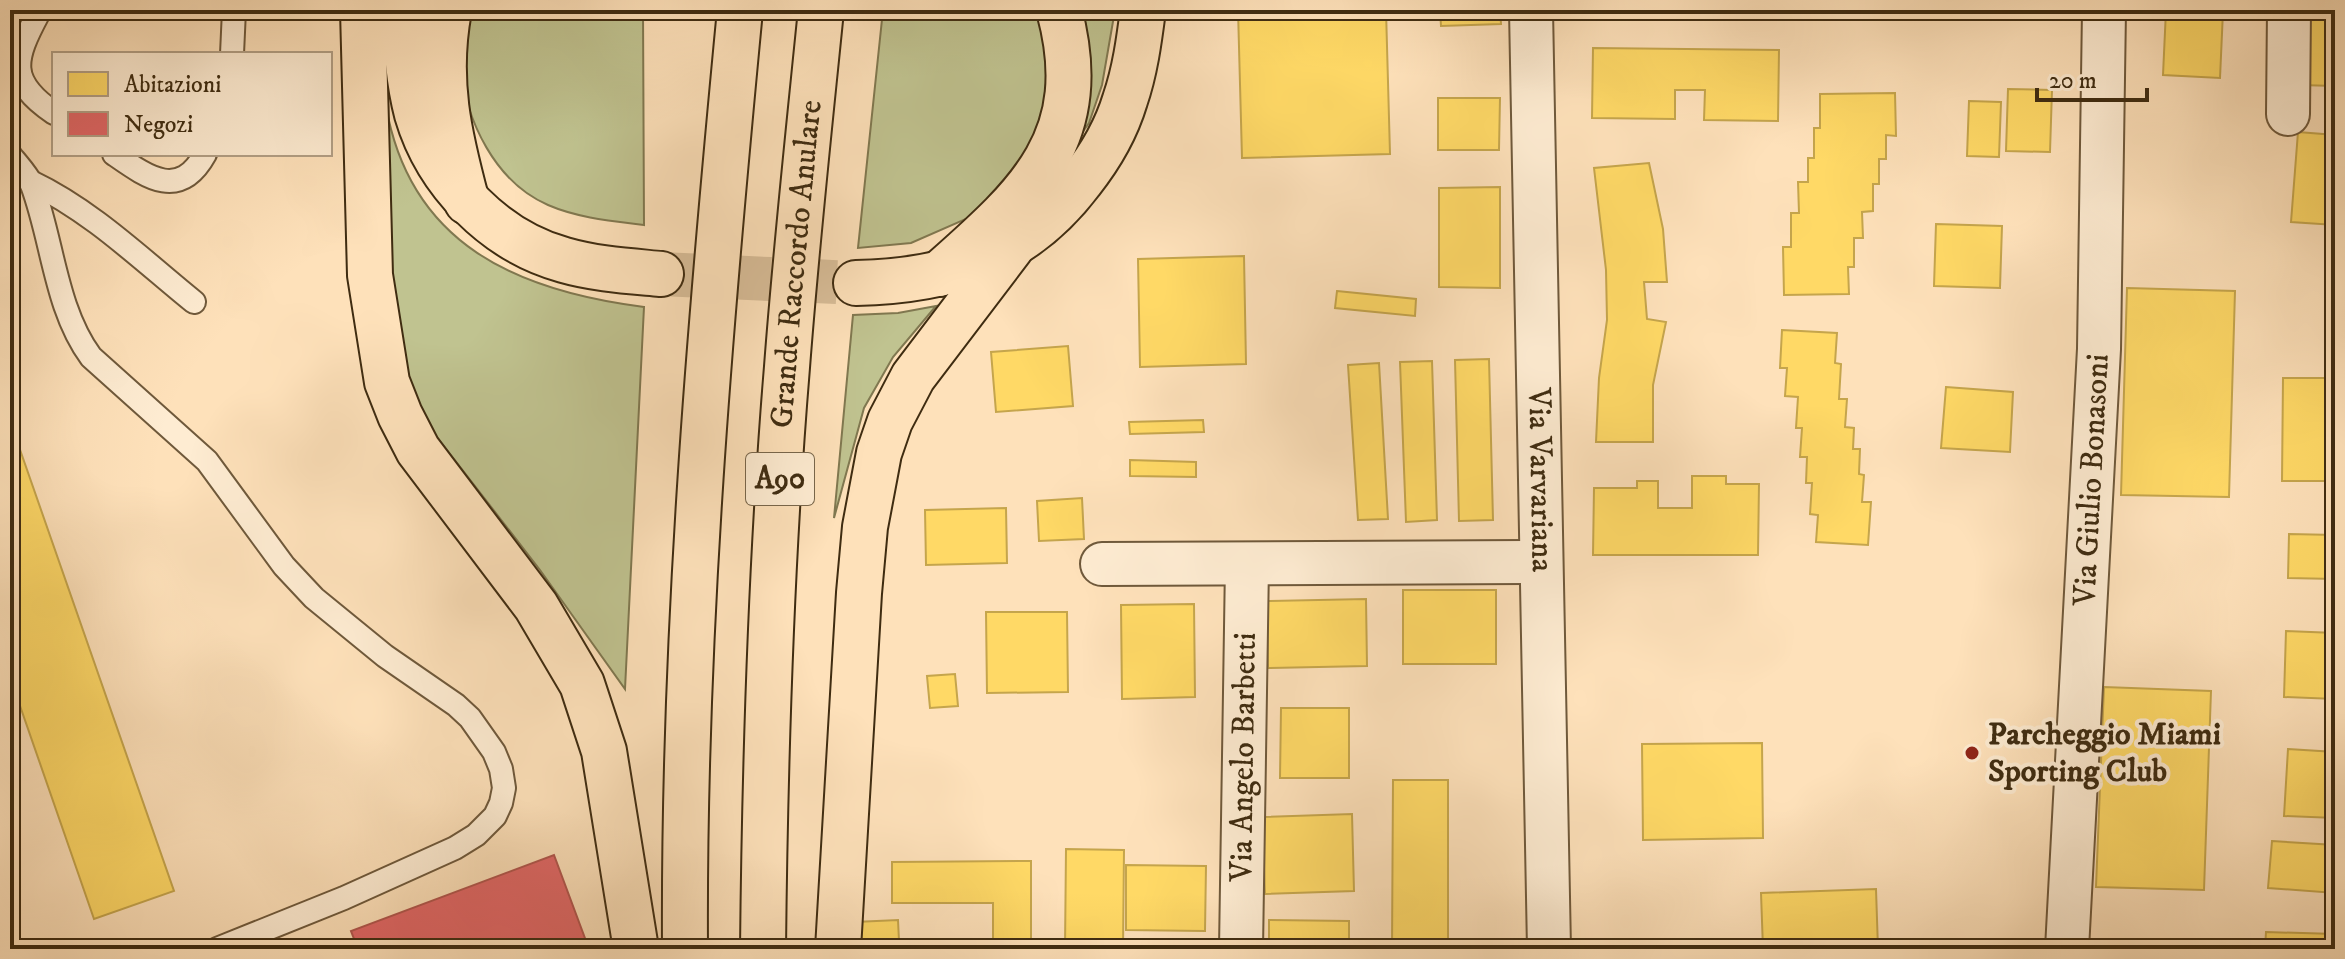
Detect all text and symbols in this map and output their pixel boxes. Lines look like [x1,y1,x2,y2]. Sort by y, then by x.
legend [52,52,332,156]
scale bar [2037,52,2147,102]
text: 20 m [2049,66,2097,96]
text: Abitazioni [124,70,222,100]
street label: Grande Raccordo Anulare [762,98,832,430]
text: Negozi [124,110,193,140]
street label: Via Giulio Bonasoni [2065,353,2119,608]
street label: Via Varvariana [1518,386,1562,573]
road number: A90 [746,453,814,505]
street label: Via Angelo Barbetti [1222,632,1266,883]
place label: Parcheggio Miami Sporting Club [1988,715,2221,792]
marker: Parcheggio Miami Sporting Club [1963,744,1981,762]

